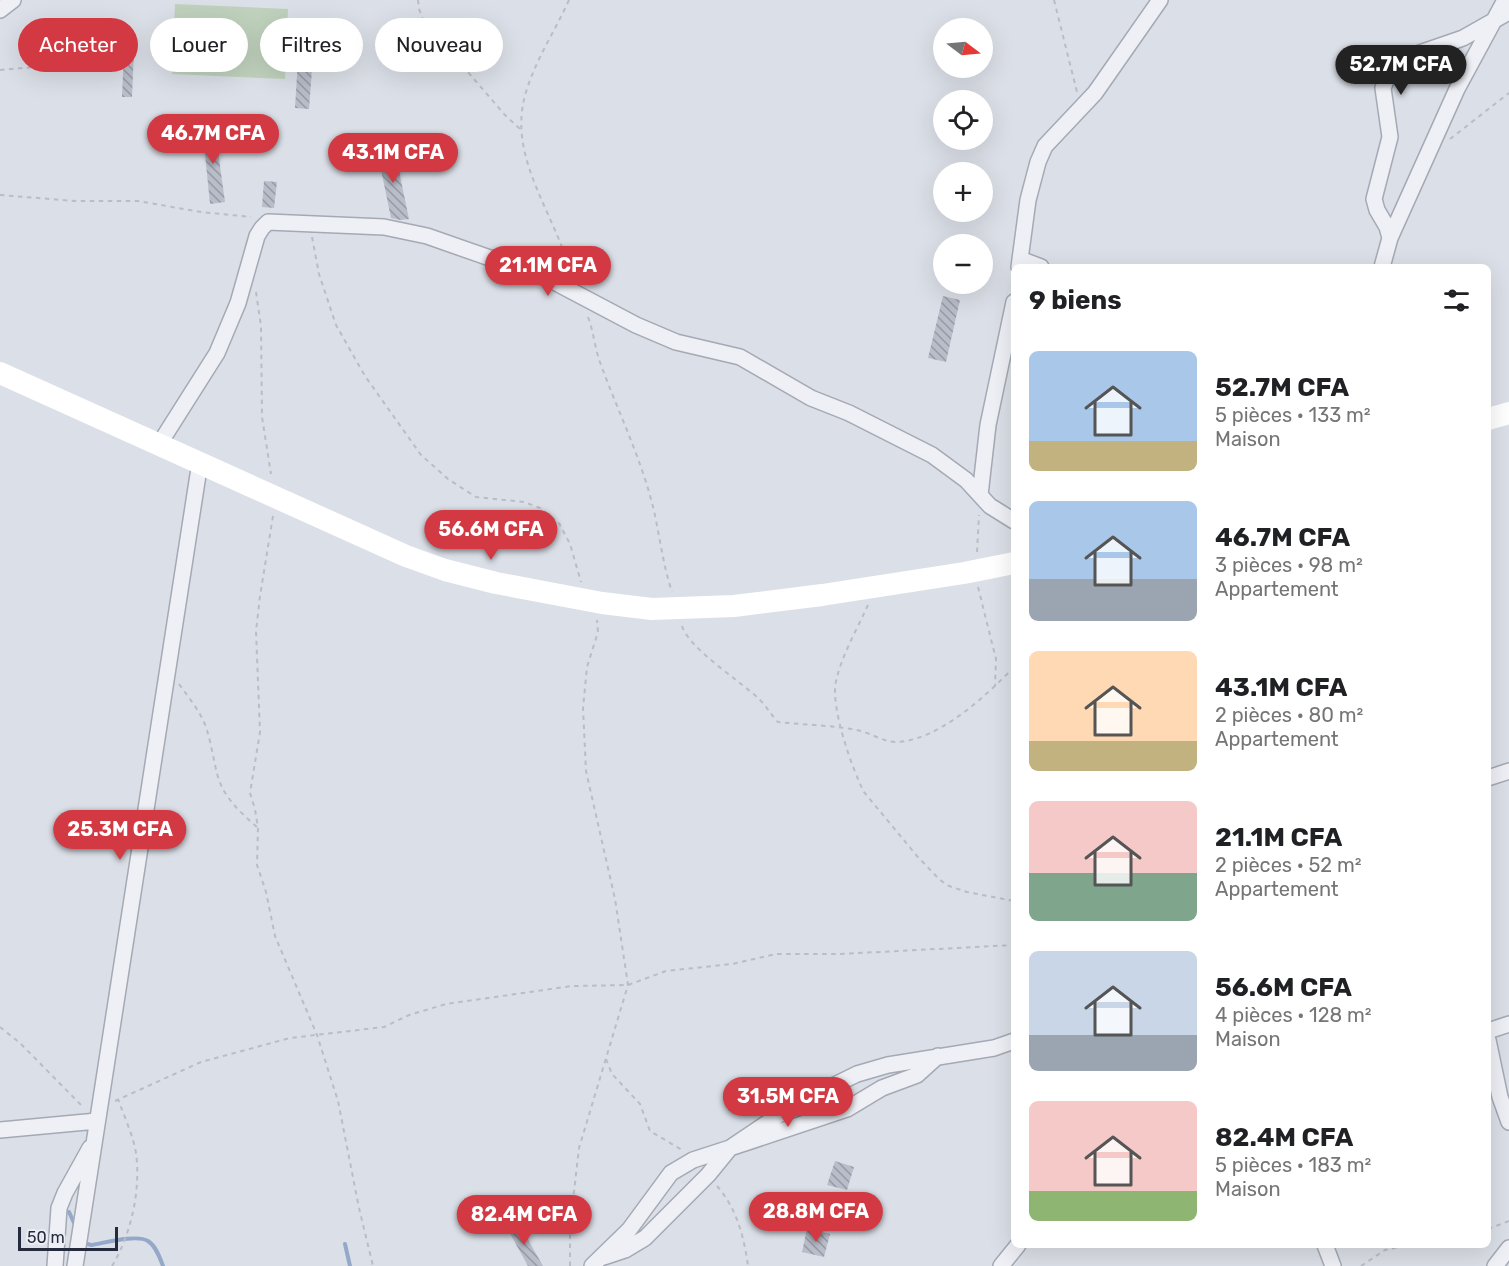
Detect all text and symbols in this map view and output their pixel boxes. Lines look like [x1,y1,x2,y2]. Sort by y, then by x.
chip: Acheter [18,18,138,72]
chip: Louer [150,18,248,72]
chip: Filtres [260,18,363,72]
chip: Nouveau [375,18,503,72]
north arrow [933,18,993,78]
map controls [933,18,993,294]
pin: 52.7M CFA [1332,45,1470,96]
text: 52.7M CFA [1349,52,1453,76]
button: locate [933,90,993,150]
pin: 46.7M CFA [144,114,282,165]
text: 46.7M CFA [161,121,265,145]
pin: 43.1M CFA [324,133,462,184]
text: 43.1M CFA [342,140,444,164]
button: + [933,162,993,222]
button: − [933,234,993,294]
pin: 21.1M CFA [479,246,617,297]
text: 21.1M CFA [499,253,597,277]
icon: filters [1440,284,1473,317]
text: 9 biens [1029,285,1122,316]
text: 52.7M CFA [1215,372,1349,403]
icon: home [1077,375,1149,447]
text: 5 pièces · 133 m² [1215,403,1371,427]
text: Maison [1215,427,1281,451]
pin: 56.6M CFA [422,510,560,561]
text: 56.6M CFA [438,517,544,541]
text: 46.7M CFA [1215,522,1350,553]
icon: home [1077,525,1149,597]
text: 3 pièces · 98 m² [1215,553,1363,577]
text: Appartement [1215,577,1339,601]
text: 43.1M CFA [1215,672,1348,703]
icon: home [1077,675,1149,747]
text: 2 pièces · 80 m² [1215,703,1363,727]
text: Appartement [1215,727,1339,751]
pin: 25.3M CFA [51,810,189,861]
text: 25.3M CFA [67,817,173,841]
text: 21.1M CFA [1215,822,1342,853]
icon: home [1077,825,1149,897]
text: 2 pièces · 52 m² [1215,853,1362,877]
text: Appartement [1215,877,1339,901]
text: 56.6M CFA [1215,972,1352,1003]
icon: home [1077,975,1149,1047]
text: 4 pièces · 128 m² [1215,1003,1372,1027]
text: Maison [1215,1027,1281,1051]
pin: 31.5M CFA [719,1077,857,1128]
text: 31.5M CFA [737,1084,839,1108]
text: 82.4M CFA [1215,1122,1353,1153]
icon: home [1077,1125,1149,1197]
text: 5 pièces · 183 m² [1215,1153,1371,1177]
text: Maison [1215,1177,1281,1201]
pin: 28.8M CFA [747,1192,885,1243]
pin: 82.4M CFA [455,1195,593,1246]
text: 28.8M CFA [763,1199,869,1223]
text: 82.4M CFA [471,1202,577,1226]
scale bar [18,1224,118,1252]
text: 50 m [27,1228,65,1247]

